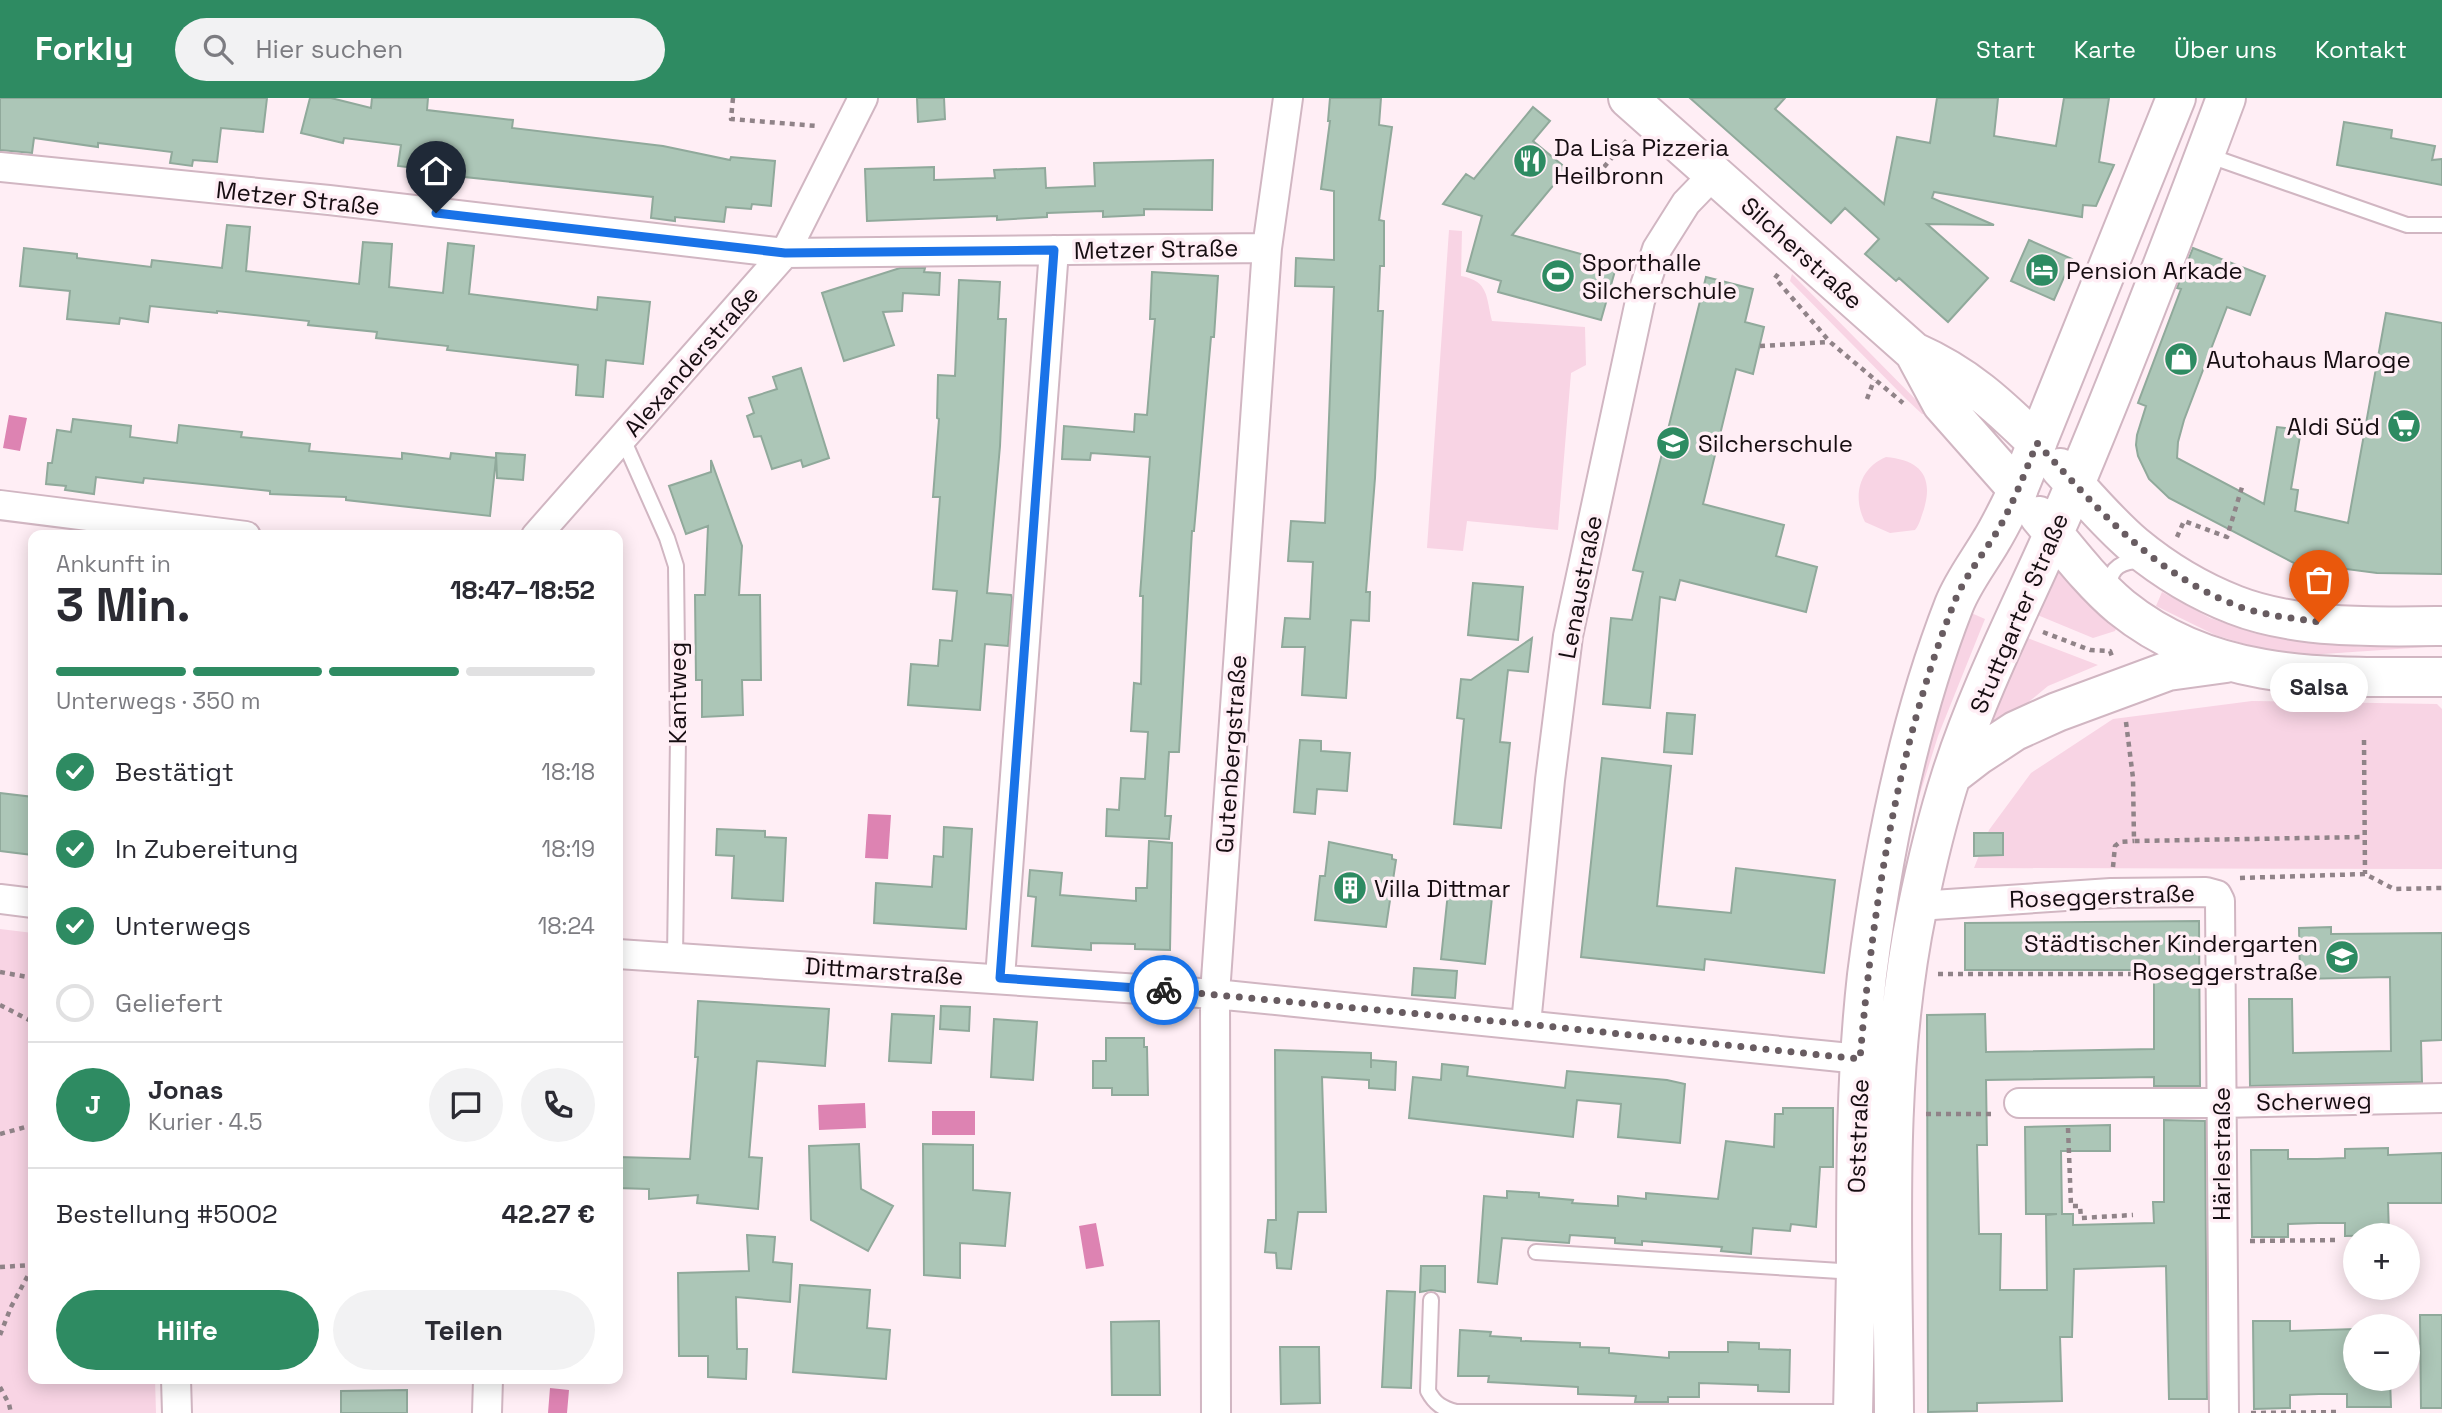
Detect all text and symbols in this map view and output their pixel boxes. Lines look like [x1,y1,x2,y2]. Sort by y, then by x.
search box [175,18,665,81]
text: Forkly [35,28,133,70]
icon: search [199,30,237,68]
text: Hier suchen [255,32,403,66]
text: Start [1976,34,2036,65]
text: Karte [2074,34,2136,65]
text: Über uns [2174,34,2277,65]
text: Kontakt [2315,34,2407,65]
place label: Da Lisa Pizzeria Heilbronn [1554,132,1729,191]
pin [406,141,466,213]
restaurant icon: Da Lisa Pizzeria Heilbronn [1511,142,1549,180]
icon: home [417,152,455,190]
street label: Metzer Straße [215,174,381,222]
street label: Silcherstraße [1735,190,1869,316]
street label: Metzer Straße [1074,232,1238,266]
place label: Sporthalle Silcherschule [1582,247,1737,306]
hotel icon: Pension Arkade [2023,251,2061,289]
place label: Pension Arkade [2066,255,2243,286]
sports icon: Sporthalle Silcherschule [1539,257,1577,295]
street label: Alexanderstraße [617,279,765,443]
shop icon: Autohaus Maroge [2162,340,2200,378]
place label: Autohaus Maroge [2206,344,2411,375]
supermarket icon: Aldi Süd [2385,407,2423,445]
place label: Aldi Süd [2287,411,2380,442]
school or university icon: Silcherschule [1654,424,1692,462]
place label: Silcherschule [1698,428,1853,459]
street label: Stuttgarter Straße [1963,508,2075,718]
street label: Lenaustraße [1551,513,1609,661]
text: Ankunft in [56,549,171,579]
pin [2289,550,2349,622]
icon: bag [2300,561,2338,599]
text: 18:47–18:52 [450,573,595,607]
text: 3 Min. [56,576,191,634]
street label: Kantweg [662,642,693,744]
street label: Gutenbergstraße [1209,654,1253,854]
callout: Salsa [2270,664,2368,713]
text: Salsa [2290,672,2348,702]
text: Unterwegs · 350 m [56,686,260,716]
icon: check [56,753,94,791]
text: Bestätigt [115,755,234,789]
text: 18:18 [541,757,595,787]
icon: check [56,830,94,868]
text: In Zubereitung [115,832,299,866]
text: 18:19 [542,834,595,864]
building icon: Villa Dittmar [1331,869,1369,907]
place label: Villa Dittmar [1374,873,1511,904]
street label: Roseggerstraße [2009,877,2195,915]
icon: check [56,907,94,945]
text: Unterwegs [115,909,251,943]
text: 18:24 [538,911,595,941]
place label: Städtischer Kindergarten Roseggerstraße [2024,928,2318,987]
school or university icon: Städtischer Kindergarten Roseggerstraße [2323,938,2361,976]
street label: Dittmarstraße [804,950,964,992]
courier [1129,955,1199,1025]
icon: bike [1145,971,1183,1009]
text: Geliefert [115,986,223,1020]
button: chat [429,1068,503,1142]
button: phone [521,1068,595,1142]
text: Jonas [148,1073,223,1107]
street label: Oststraße [1841,1078,1875,1194]
street label: Scherweg [2256,1084,2372,1118]
street label: Härlestraße [2206,1087,2237,1221]
text: J [85,1088,101,1122]
text: Kurier · 4.5 [148,1107,263,1137]
text: Bestellung #5002 [56,1197,278,1231]
text: 42.27 € [501,1197,595,1231]
map controls [2343,1223,2420,1391]
button: + [2343,1223,2420,1300]
button: Hilfe [56,1290,319,1370]
button: Teilen [333,1290,595,1370]
button: − [2343,1314,2420,1391]

